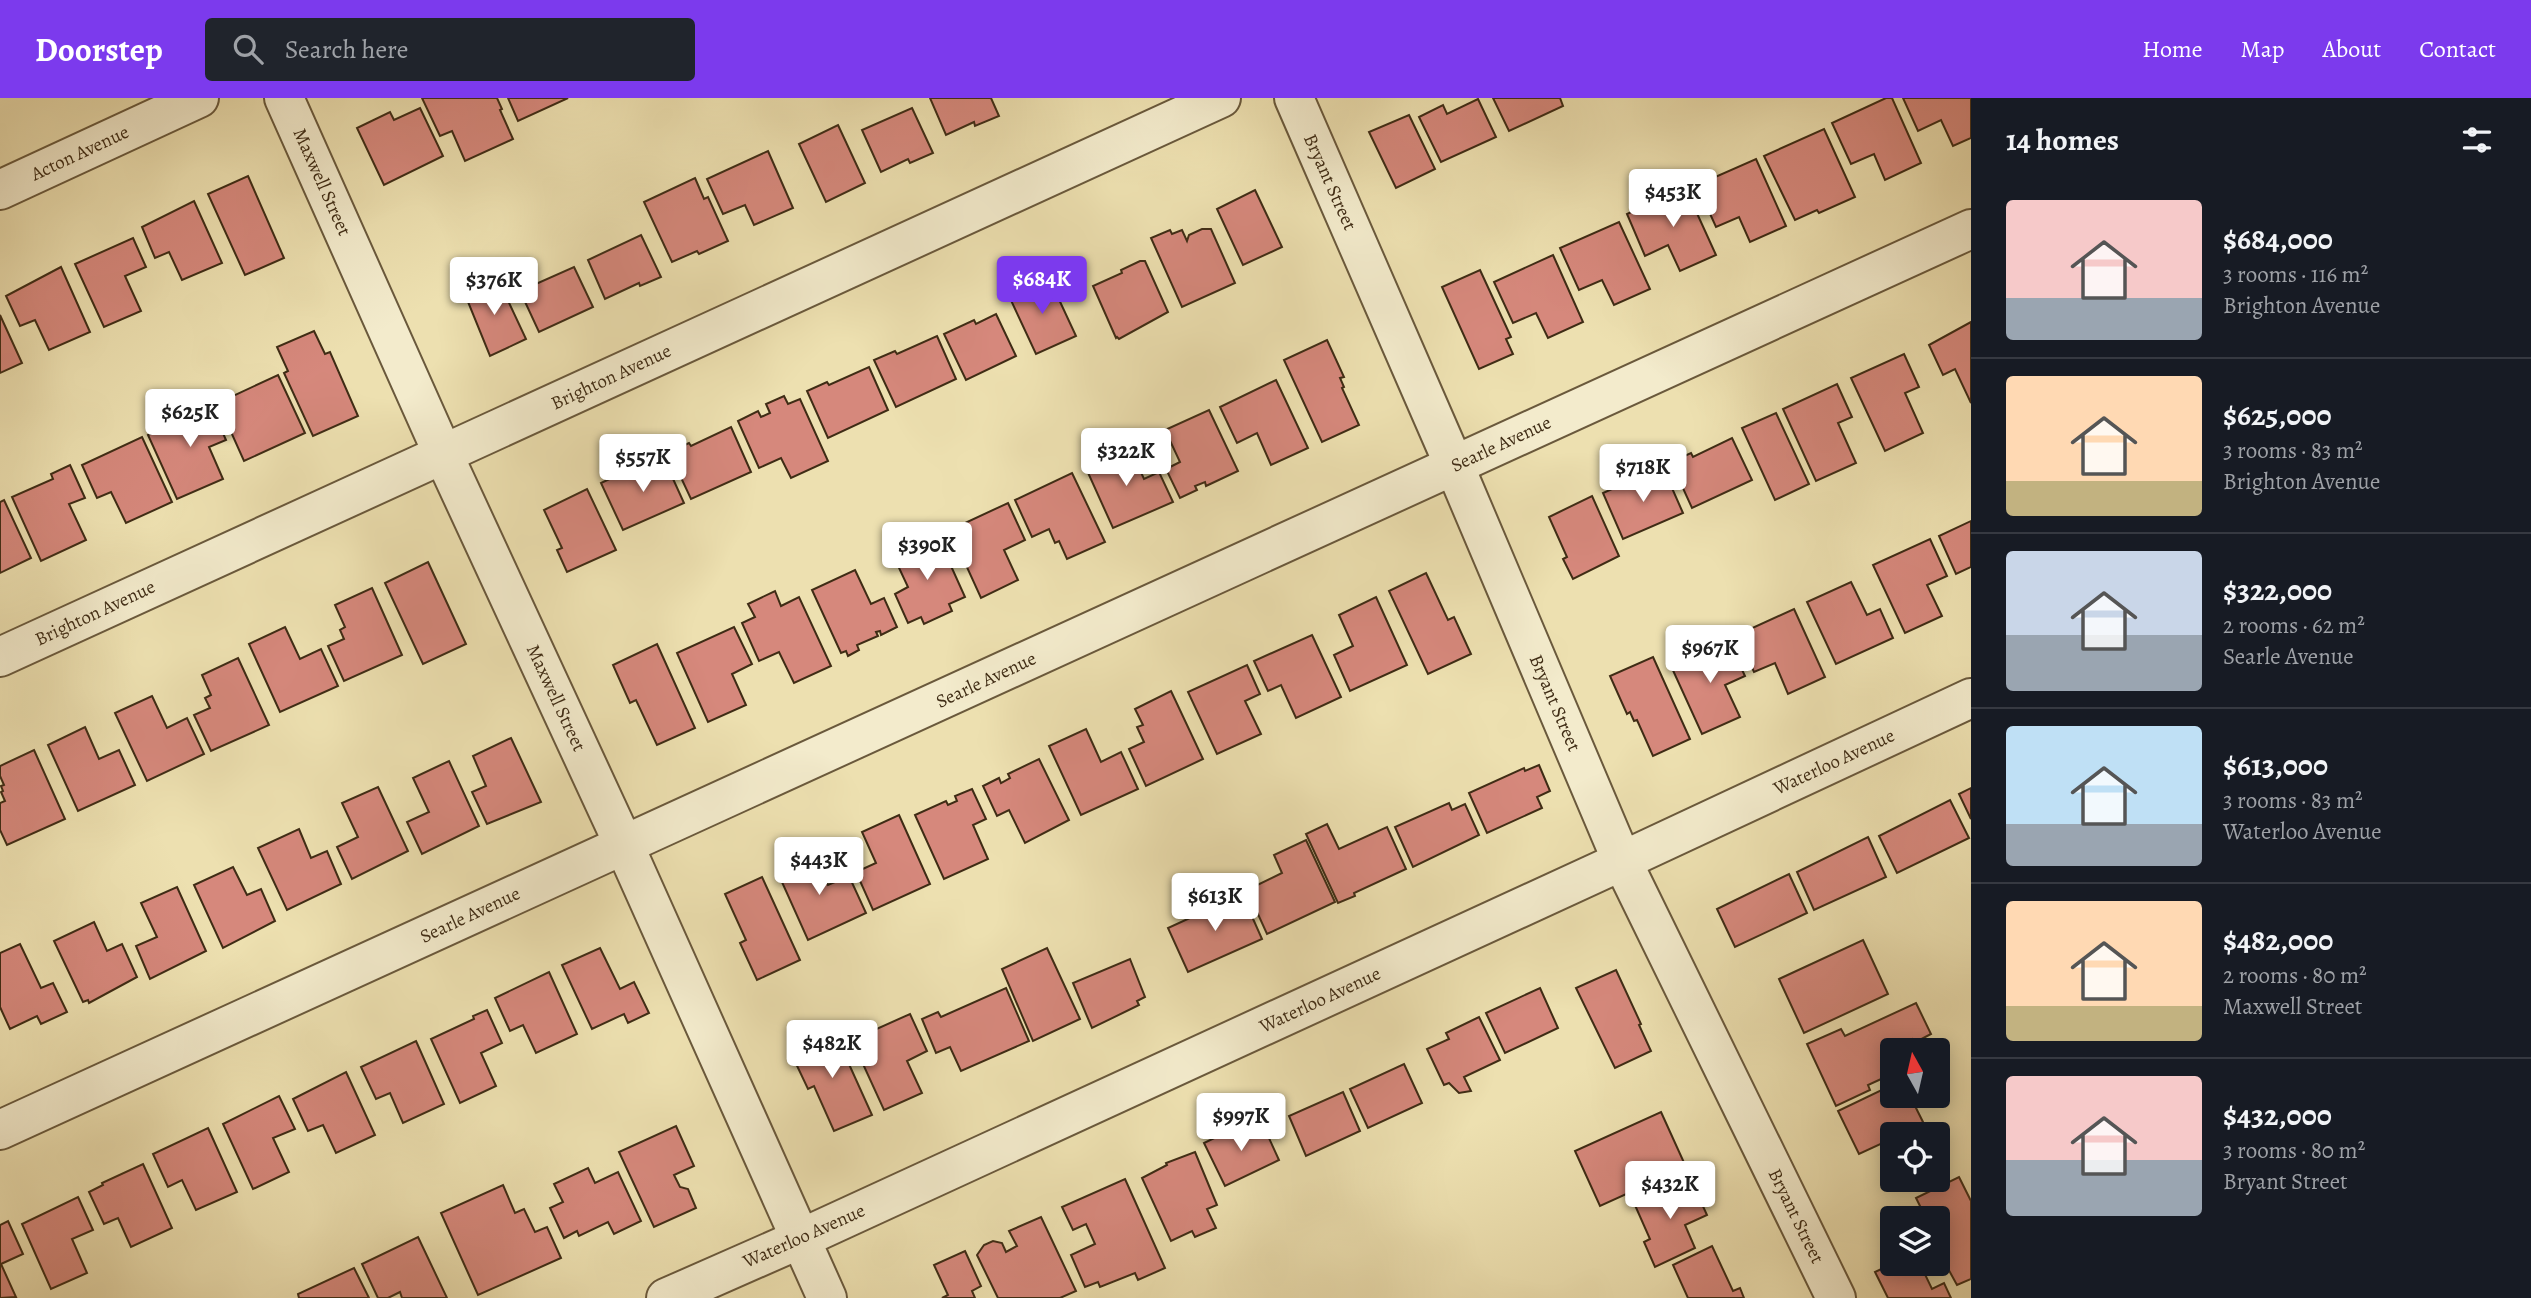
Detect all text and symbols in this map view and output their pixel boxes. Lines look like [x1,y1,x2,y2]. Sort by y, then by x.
search box [205,18,695,81]
text: Doorstep [35,27,163,72]
icon: search [229,30,267,68]
text: Search here [285,32,408,67]
text: Home [2142,33,2203,65]
text: Map [2241,33,2285,65]
text: About [2323,33,2381,65]
text: Contact [2419,33,2496,65]
street label: Acton Avenue [26,119,133,187]
text: 14 homes [2006,120,2119,160]
icon: filters [2458,121,2496,159]
street label: Maxwell Street [287,124,357,240]
street label: Bryant Street [1297,130,1363,234]
pin: $453K [1624,170,1722,229]
text: $453K [1645,176,1701,207]
text: $684,000 [2223,219,2333,259]
icon: home [2062,228,2146,312]
pin: $684K [993,256,1091,316]
pin: $376K [445,258,543,317]
text: 3 rooms · 116 m² [2223,259,2368,290]
text: $684K [1013,263,1071,294]
text: $376K [466,264,522,295]
text: Brighton Avenue [2223,290,2380,321]
street label: Brighton Avenue [547,338,675,416]
pin: $625K [141,390,239,449]
text: $625,000 [2223,395,2332,435]
text: $625K [161,396,219,427]
icon: home [2062,404,2146,488]
street label: Searle Avenue [1447,409,1555,479]
pin: $322K [1077,428,1175,488]
pin: $557K [594,434,692,494]
text: $322K [1097,435,1155,466]
text: 3 rooms · 83 m² [2223,435,2363,466]
text: $557K [615,441,671,472]
pin: $718K [1594,444,1692,504]
text: $718K [1616,451,1670,482]
text: Brighton Avenue [2223,466,2380,497]
pin: $390K [878,522,976,582]
text: $390K [898,529,956,560]
text: $322,000 [2223,570,2332,610]
street label: Brighton Avenue [31,574,159,652]
icon: home [2062,579,2146,663]
text: 2 rooms · 62 m² [2223,610,2365,641]
pin: $967K [1661,626,1759,685]
text: $967K [1681,632,1739,663]
street label: Maxwell Street [520,640,592,756]
text: Searle Avenue [2223,641,2354,672]
street label: Searle Avenue [932,645,1040,715]
street label: Bryant Street [1523,651,1587,755]
street label: Waterloo Avenue [1768,723,1899,802]
text: $613,000 [2223,745,2328,785]
icon: home [2062,754,2146,838]
text: 3 rooms · 83 m² [2223,785,2363,816]
text: Waterloo Avenue [2223,816,2382,847]
pin: $443K [770,838,868,897]
text: $443K [790,844,848,875]
pin: $613K [1166,874,1264,933]
street label: Searle Avenue [416,880,524,950]
text: $613K [1188,880,1242,911]
text: $482,000 [2223,920,2333,960]
icon: home [2062,929,2146,1013]
text: 2 rooms · 80 m² [2223,960,2367,991]
street label: Waterloo Avenue [1254,961,1385,1040]
text: Maxwell Street [2223,991,2362,1022]
pin: $482K [783,1020,881,1080]
text: $482K [803,1027,861,1058]
north arrow [1880,1038,1950,1108]
map controls [1880,1038,1950,1276]
pin: $997K [1192,1094,1290,1153]
text: $432,000 [2223,1095,2332,1135]
text: $997K [1213,1100,1269,1131]
icon: home [2062,1104,2146,1188]
button: locate [1880,1122,1950,1192]
text: 3 rooms · 80 m² [2223,1135,2365,1166]
pin: $432K [1621,1162,1719,1221]
street label: Bryant Street [1762,1164,1830,1268]
text: Bryant Street [2223,1166,2348,1197]
text: $432K [1641,1168,1699,1199]
street label: Waterloo Avenue [738,1197,869,1275]
button: layers [1880,1206,1950,1276]

